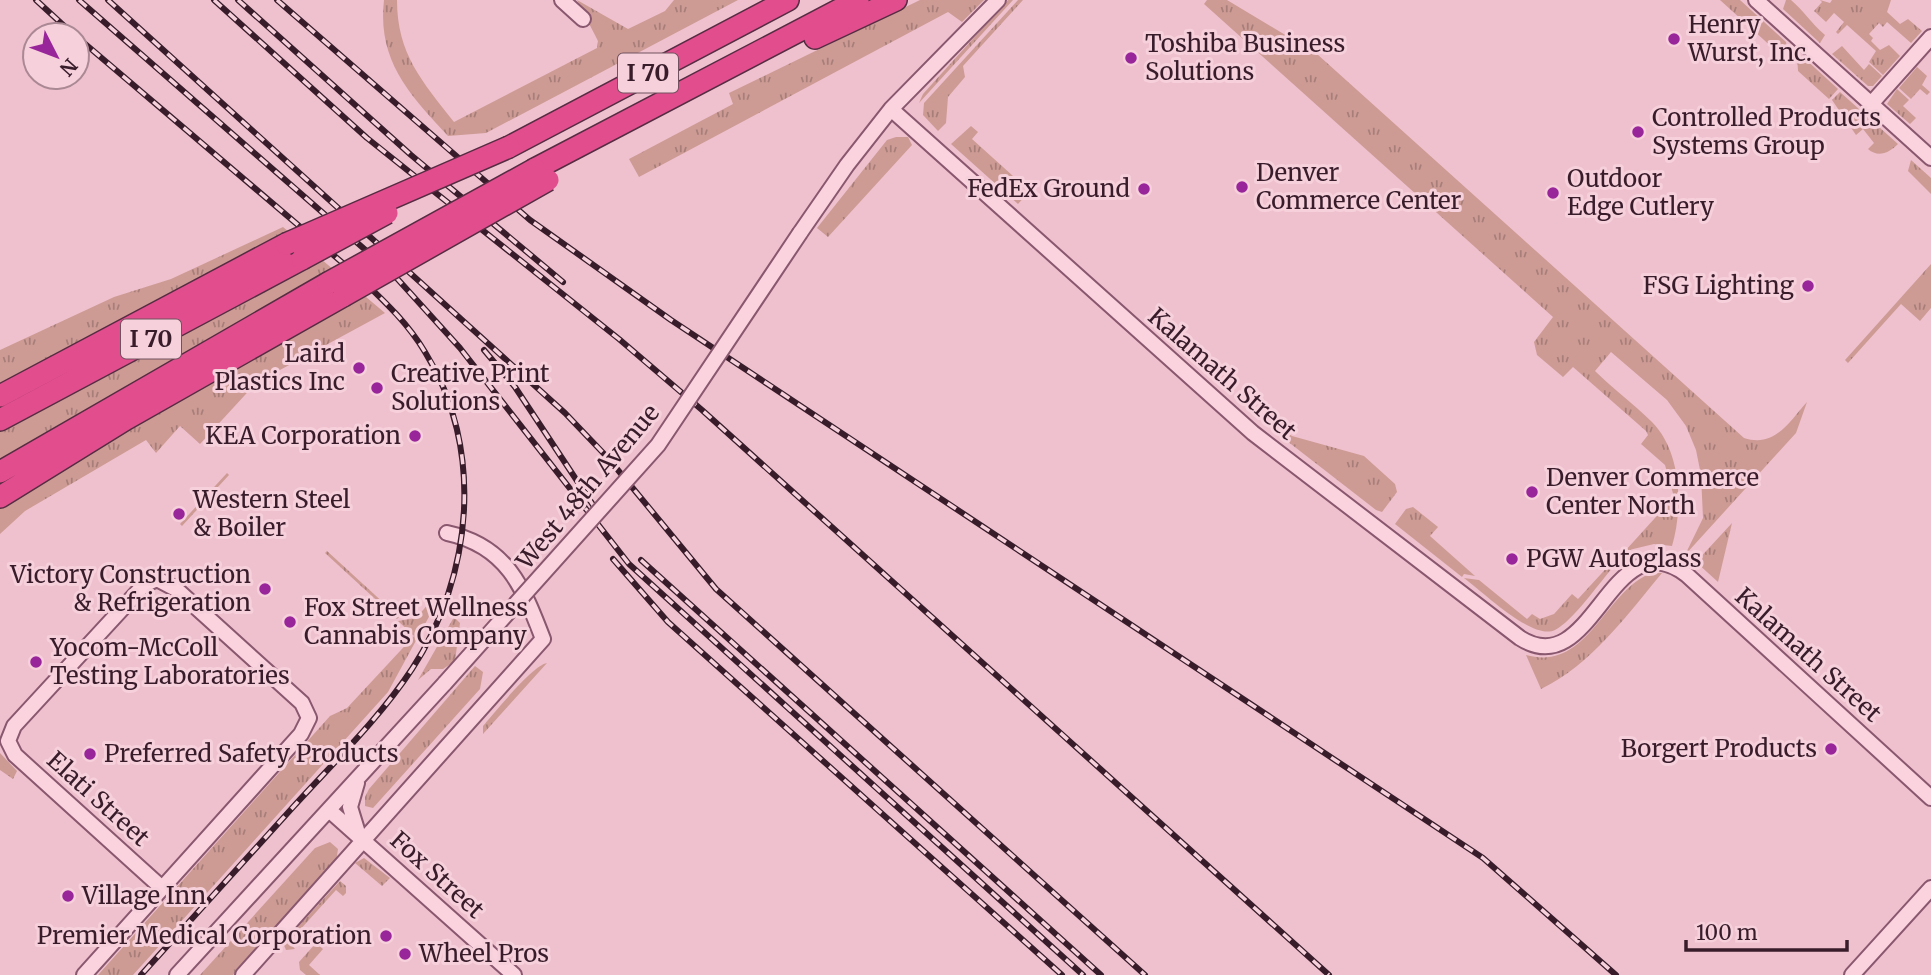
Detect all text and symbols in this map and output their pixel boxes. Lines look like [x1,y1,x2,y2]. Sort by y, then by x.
place label: Henry Wurst, Inc. [1687,9,1812,68]
north arrow [21,21,91,91]
place label: Toshiba Business Solutions [1145,28,1345,87]
marker: Henry Wurst, Inc. [1666,31,1682,47]
marker: Toshiba Business Solutions [1123,50,1139,66]
text: N [55,54,83,81]
road number: I 70 [618,54,678,92]
place label: Controlled Products Systems Group [1652,102,1881,161]
marker: Controlled Products Systems Group [1630,124,1646,140]
place label: Denver Commerce Center [1256,157,1462,216]
place label: Outdoor Edge Cutlery [1567,163,1714,222]
place label: FedEx Ground [967,173,1130,204]
marker: Denver Commerce Center [1234,179,1250,195]
marker: FedEx Ground [1136,181,1152,197]
marker: Outdoor Edge Cutlery [1545,185,1561,201]
place label: FSG Lighting [1643,270,1794,301]
marker: FSG Lighting [1800,278,1816,294]
street label: Kalamath Street [1142,301,1303,447]
road number: I 70 [121,320,181,358]
place label: Laird Plastics Inc [214,338,345,397]
place label: Creative Print Solutions [391,358,550,417]
marker: Laird Plastics Inc [351,360,367,376]
marker: Creative Print Solutions [369,380,385,396]
street label: West 48th Avenue [509,398,666,576]
place label: KEA Corporation [205,420,401,451]
marker: KEA Corporation [407,428,423,444]
place label: Denver Commerce Center North [1546,462,1759,521]
place label: Western Steel & Boiler [192,484,350,543]
marker: Denver Commerce Center North [1524,484,1540,500]
marker: Western Steel & Boiler [171,506,187,522]
place label: PGW Autoglass [1526,543,1701,574]
marker: PGW Autoglass [1504,551,1520,567]
place label: Victory Construction & Refrigeration [9,559,251,618]
marker: Victory Construction & Refrigeration [257,581,273,597]
street label: Kalamath Street [1729,581,1888,729]
place label: Fox Street Wellness Cannabis Company [304,592,528,651]
marker: Fox Street Wellness Cannabis Company [282,614,298,630]
place label: Yocom-McColl Testing Laboratories [49,632,290,691]
marker: Yocom-McColl Testing Laboratories [28,654,44,670]
place label: Borgert Products [1621,733,1817,764]
place label: Preferred Safety Products [104,738,399,769]
marker: Borgert Products [1823,741,1839,757]
street label: Elati Street [41,745,156,853]
marker: Preferred Safety Products [82,746,98,762]
street label: Fox Street [384,824,491,925]
place label: Village Inn [81,880,206,911]
marker: Village Inn [60,888,76,904]
scale bar [1686,908,1847,952]
text: 100 m [1696,919,1758,946]
place label: Premier Medical Corporation [37,920,372,951]
marker: Premier Medical Corporation [378,928,394,944]
place label: Wheel Pros [418,938,549,969]
marker: Wheel Pros [397,946,413,962]

